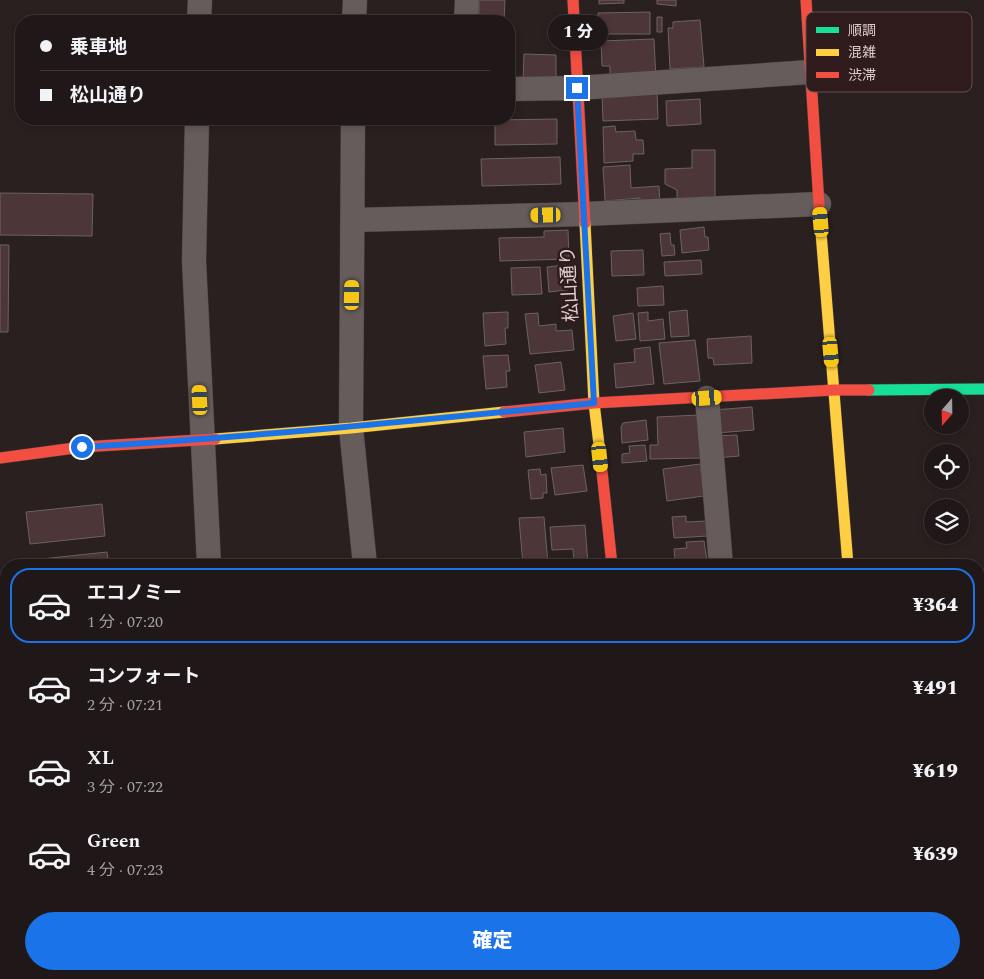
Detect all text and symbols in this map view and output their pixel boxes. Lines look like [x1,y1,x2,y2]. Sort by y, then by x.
legend [806,12,972,92]
callout: 1 分 [547,16,607,51]
text: 1 分 [563,20,593,44]
text: 順調 [848,20,876,41]
text: 乗車地 [70,33,127,62]
text: 混雑 [848,42,876,63]
text: 渋滞 [848,65,876,86]
route end [566,77,588,99]
text: 松山通り [70,81,146,110]
car [812,206,829,238]
car [530,207,561,223]
street label: 松山通り [554,245,586,323]
car [344,280,359,310]
car [822,336,839,368]
car [191,385,208,415]
car [691,389,722,407]
north arrow [924,389,969,434]
map controls [924,389,969,544]
route start [71,436,93,458]
car [590,441,609,473]
button: locate [924,444,969,489]
button: layers [924,499,969,544]
text: エコノミー [87,579,182,608]
icon: car [27,583,72,628]
text: ¥364 [912,591,958,620]
text: 1 分 · 07:20 [87,610,163,634]
text: コンフォート [87,662,200,691]
icon: car [27,666,72,711]
text: ¥491 [912,674,958,703]
text: 2 分 · 07:21 [87,693,163,717]
text: XL [87,744,114,773]
icon: car [27,749,72,794]
text: ¥619 [912,757,958,786]
text: 3 分 · 07:22 [87,775,163,799]
text: Green [87,827,140,856]
icon: car [27,832,72,877]
text: ¥639 [912,840,958,869]
text: 4 分 · 07:23 [87,858,163,882]
button: 確定 [25,912,960,970]

